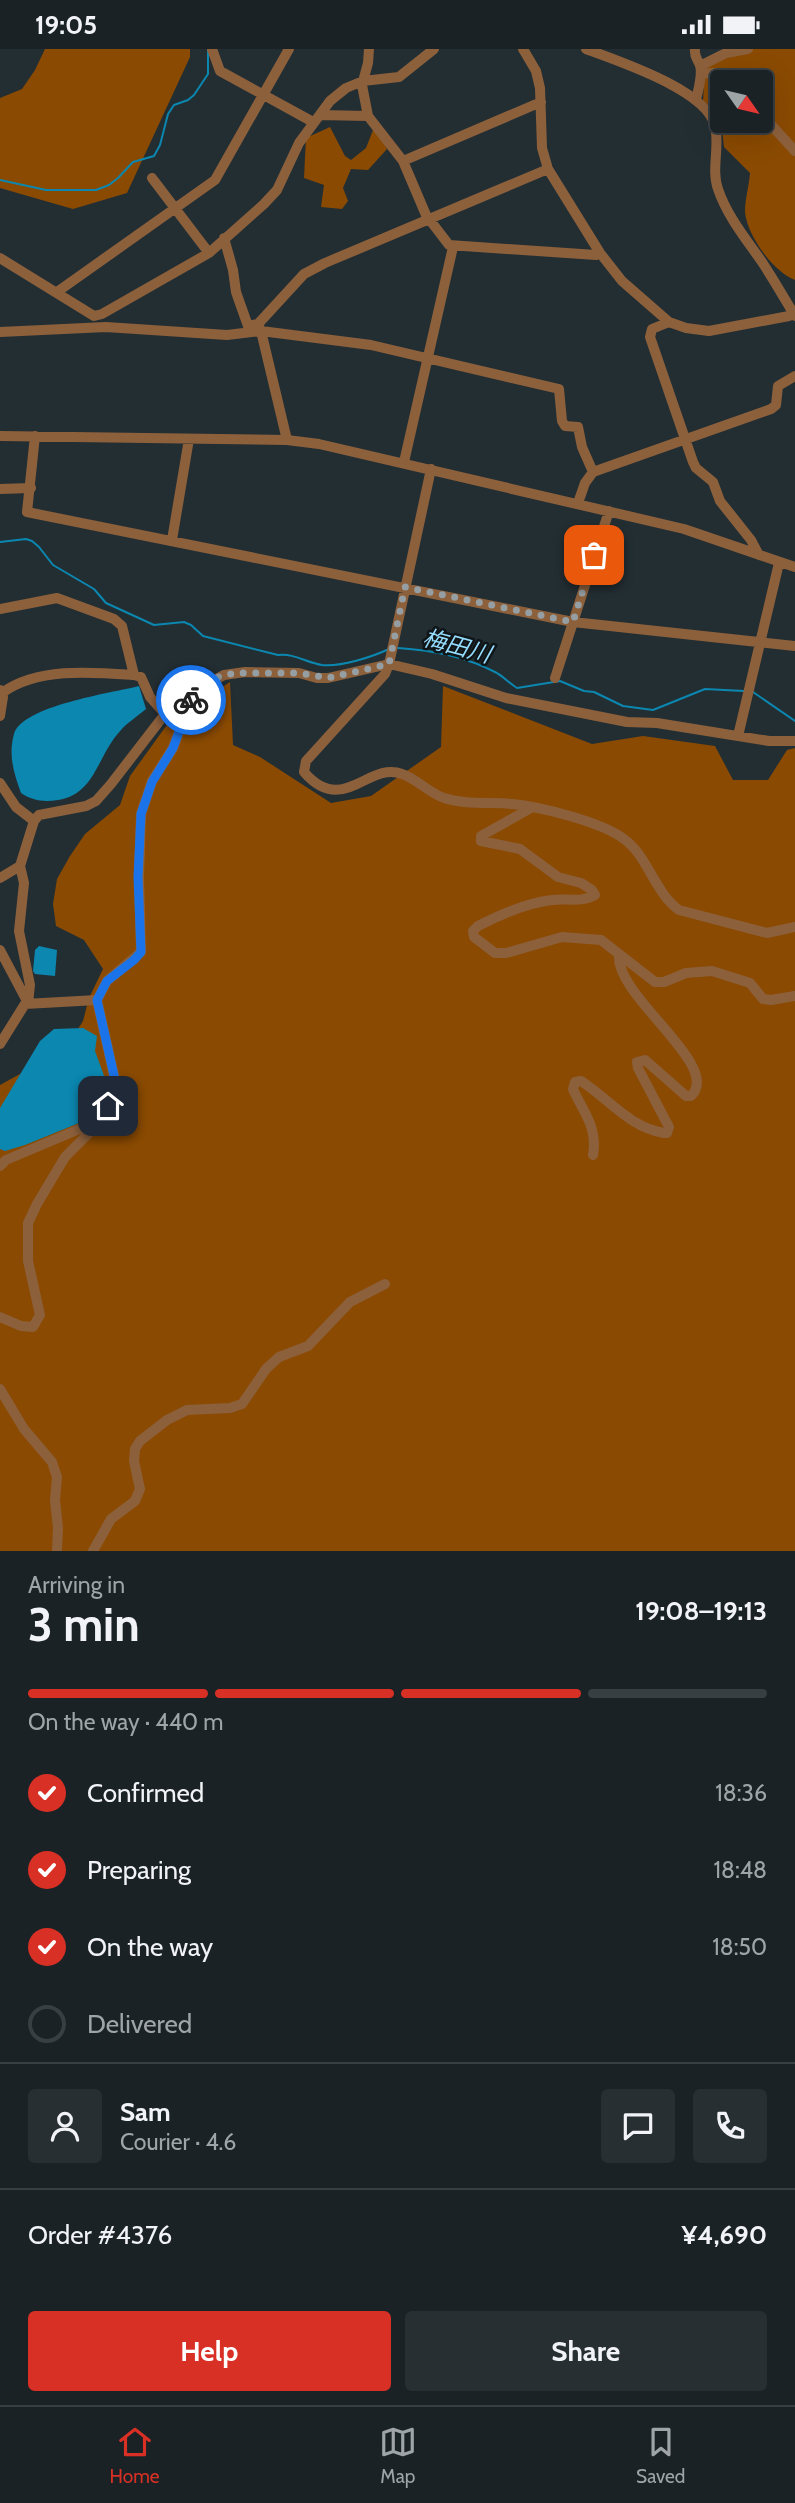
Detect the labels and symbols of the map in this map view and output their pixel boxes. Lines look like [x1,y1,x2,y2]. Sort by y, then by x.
north arrow [710,70,774,133]
pin [564,525,624,585]
water label: 梅田川 [420,624,497,669]
courier [156,665,226,735]
pin [78,1076,138,1136]

